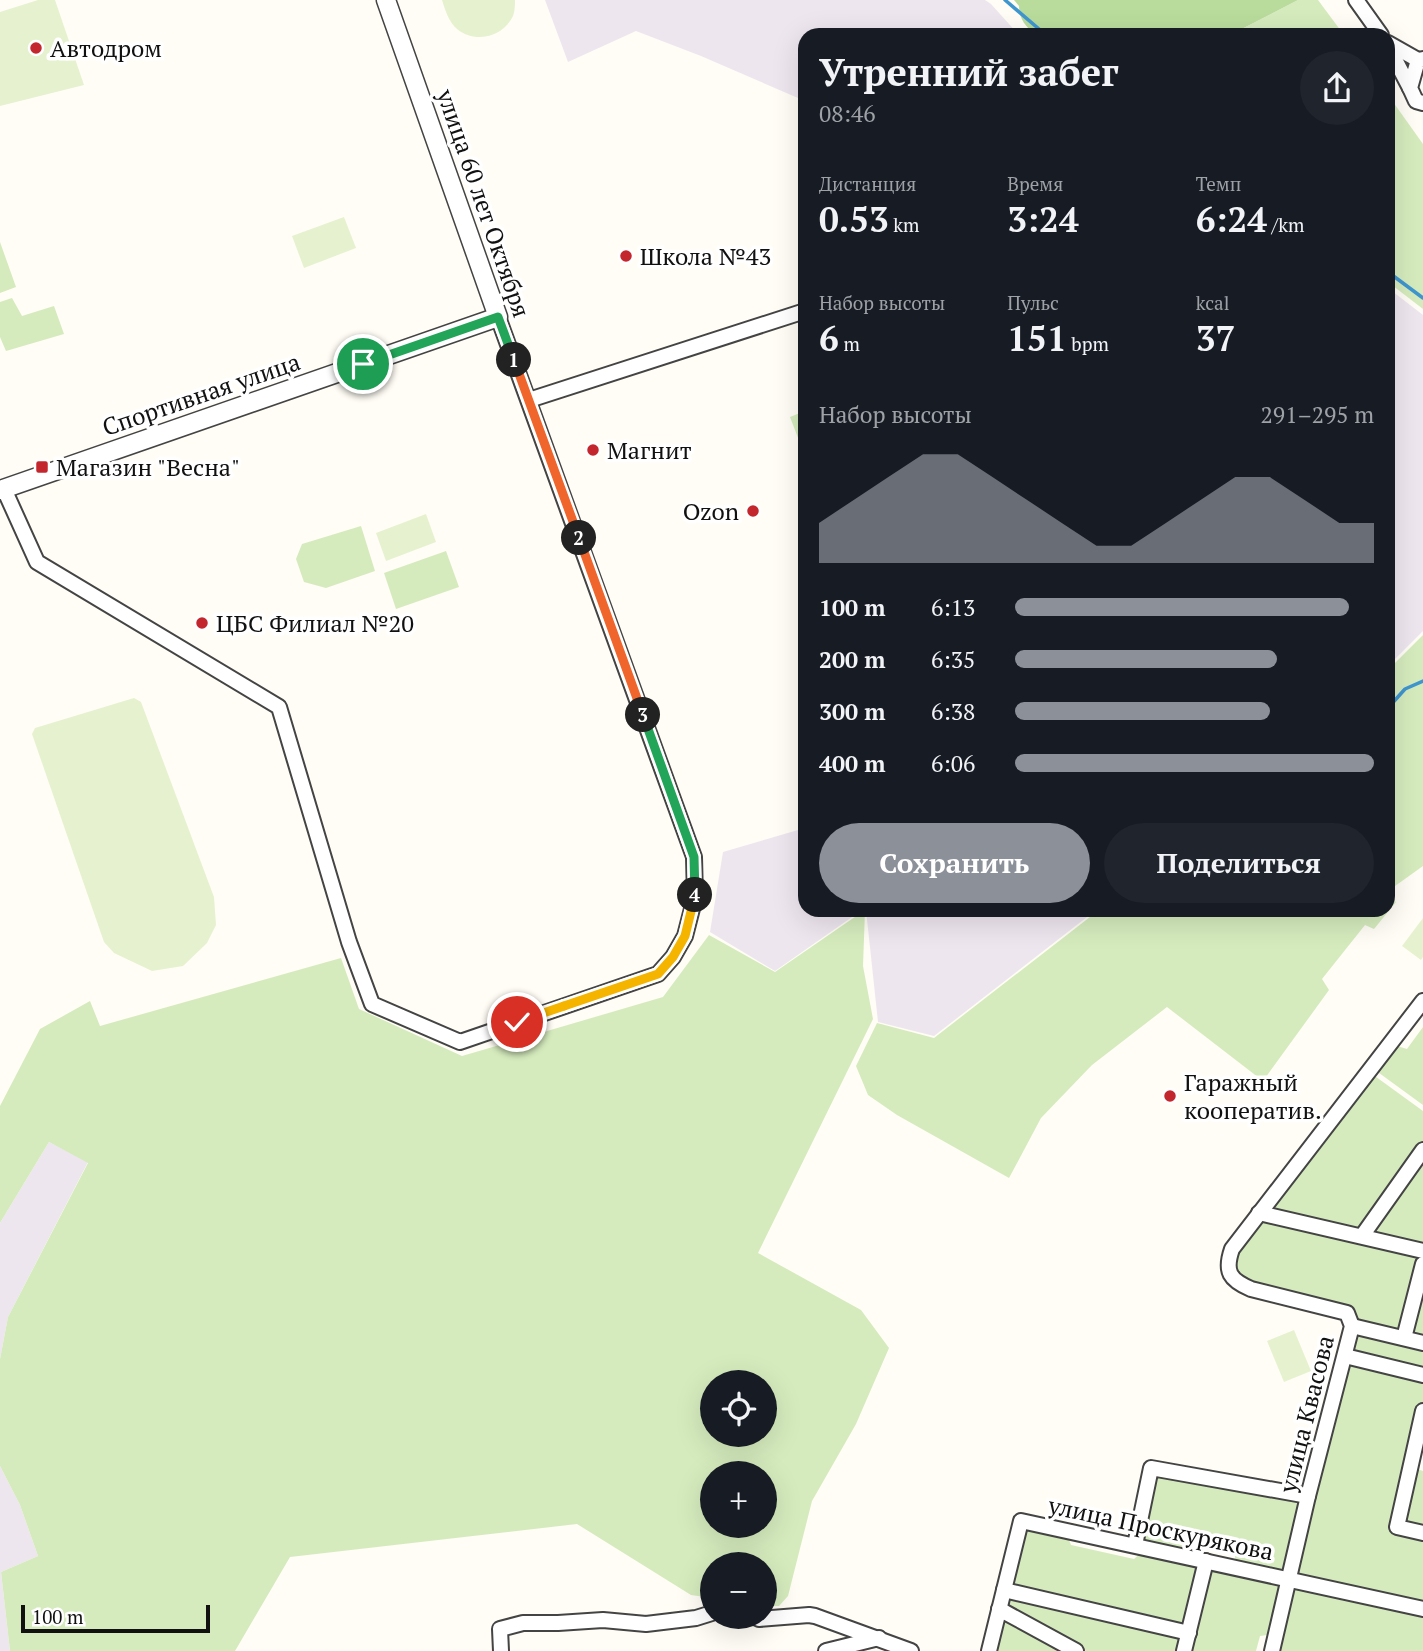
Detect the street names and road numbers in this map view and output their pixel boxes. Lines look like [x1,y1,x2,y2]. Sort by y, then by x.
street label: улица 60 лет Октября [430,84,538,321]
street label: Спортивная улица [98,345,304,443]
street label: улица Квасова [1271,1332,1341,1497]
street label: улица Проскурякова [1045,1488,1276,1567]

